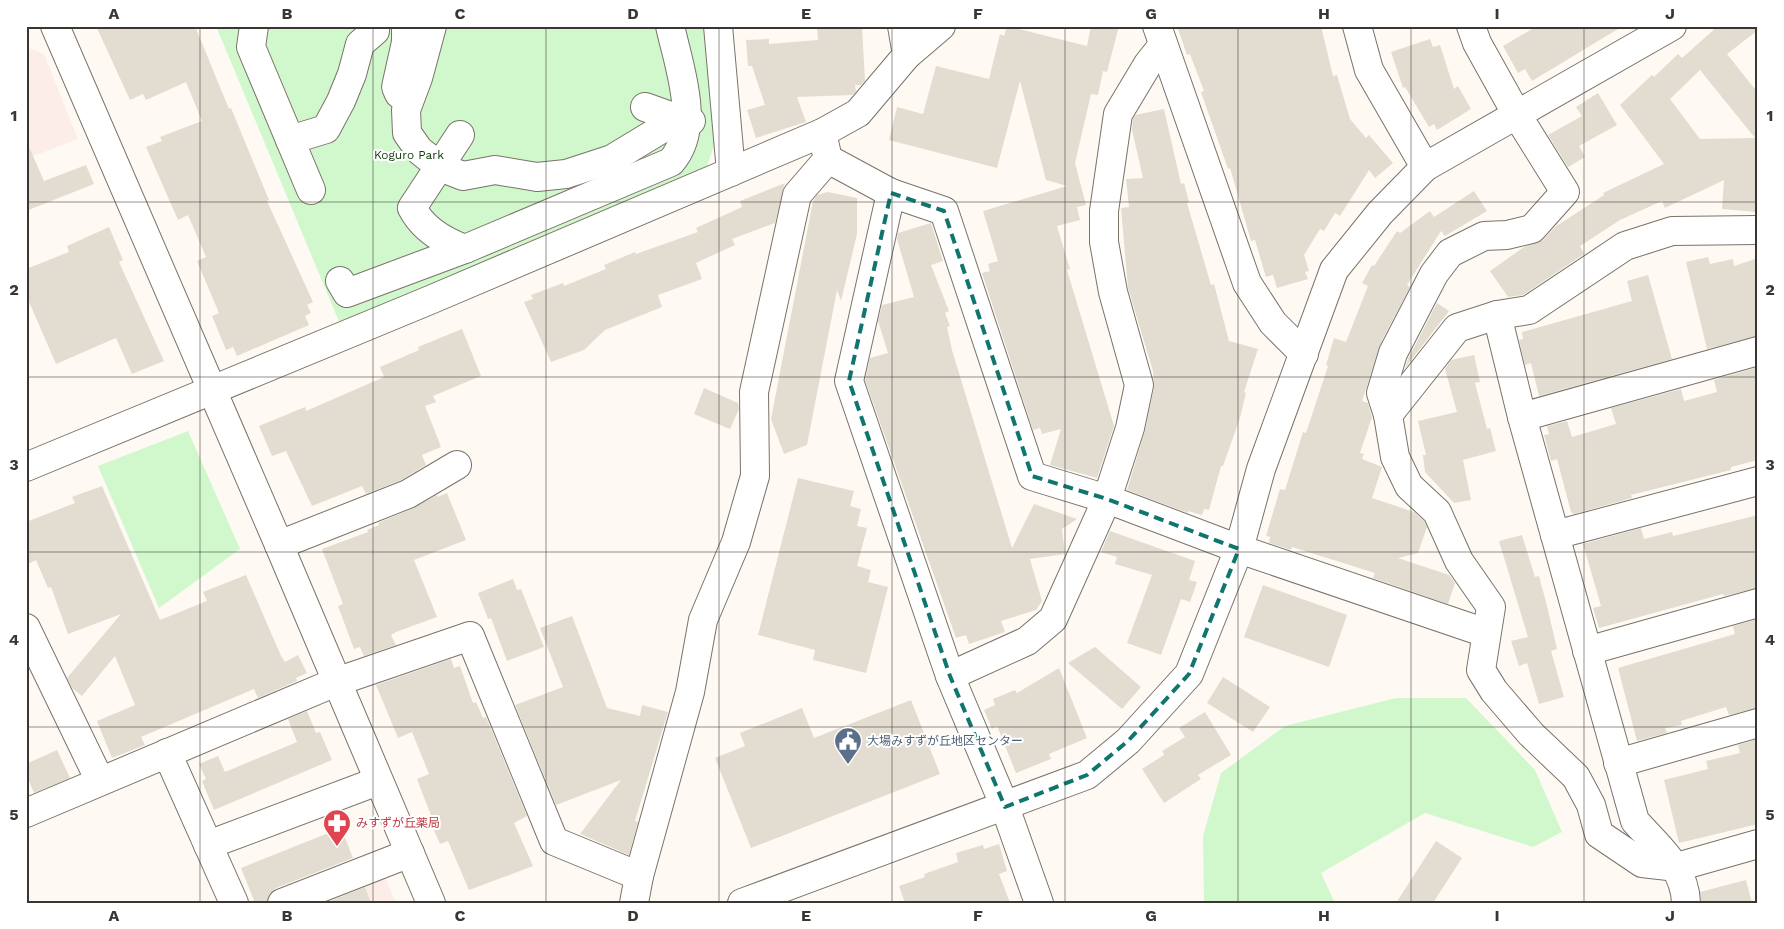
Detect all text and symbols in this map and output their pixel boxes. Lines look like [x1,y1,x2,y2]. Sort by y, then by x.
text: A [109,4,120,23]
text: B [282,4,293,23]
text: C [455,4,466,23]
text: D [627,4,639,23]
text: E [801,4,811,23]
text: F [973,4,983,23]
text: G [1145,4,1157,23]
text: H [1318,4,1330,23]
text: I [1494,4,1500,23]
text: J [1665,4,1675,23]
text: 1 [11,106,17,125]
text: 1 [1767,106,1773,125]
park label: Koguro Park [374,148,444,162]
text: 2 [9,280,19,299]
text: 2 [1765,280,1775,299]
text: 3 [9,455,19,474]
text: 3 [1765,455,1775,474]
text: 4 [9,630,19,649]
text: 4 [1765,630,1775,649]
public building icon: 大場みすずが丘地区センター [833,726,863,765]
place label: 大場みすずが丘地区センター [867,734,1023,748]
text: 5 [9,805,19,824]
text: 5 [1765,805,1775,824]
pharmacy icon: みすずが丘薬局 [322,808,352,847]
place label: みすずが丘薬局 [356,816,440,830]
text: A [109,906,120,925]
text: B [282,906,293,925]
text: C [455,906,466,925]
text: D [627,906,639,925]
text: E [801,906,811,925]
text: F [973,906,983,925]
text: G [1145,906,1157,925]
text: H [1318,906,1330,925]
text: I [1494,906,1500,925]
text: J [1665,906,1675,925]

